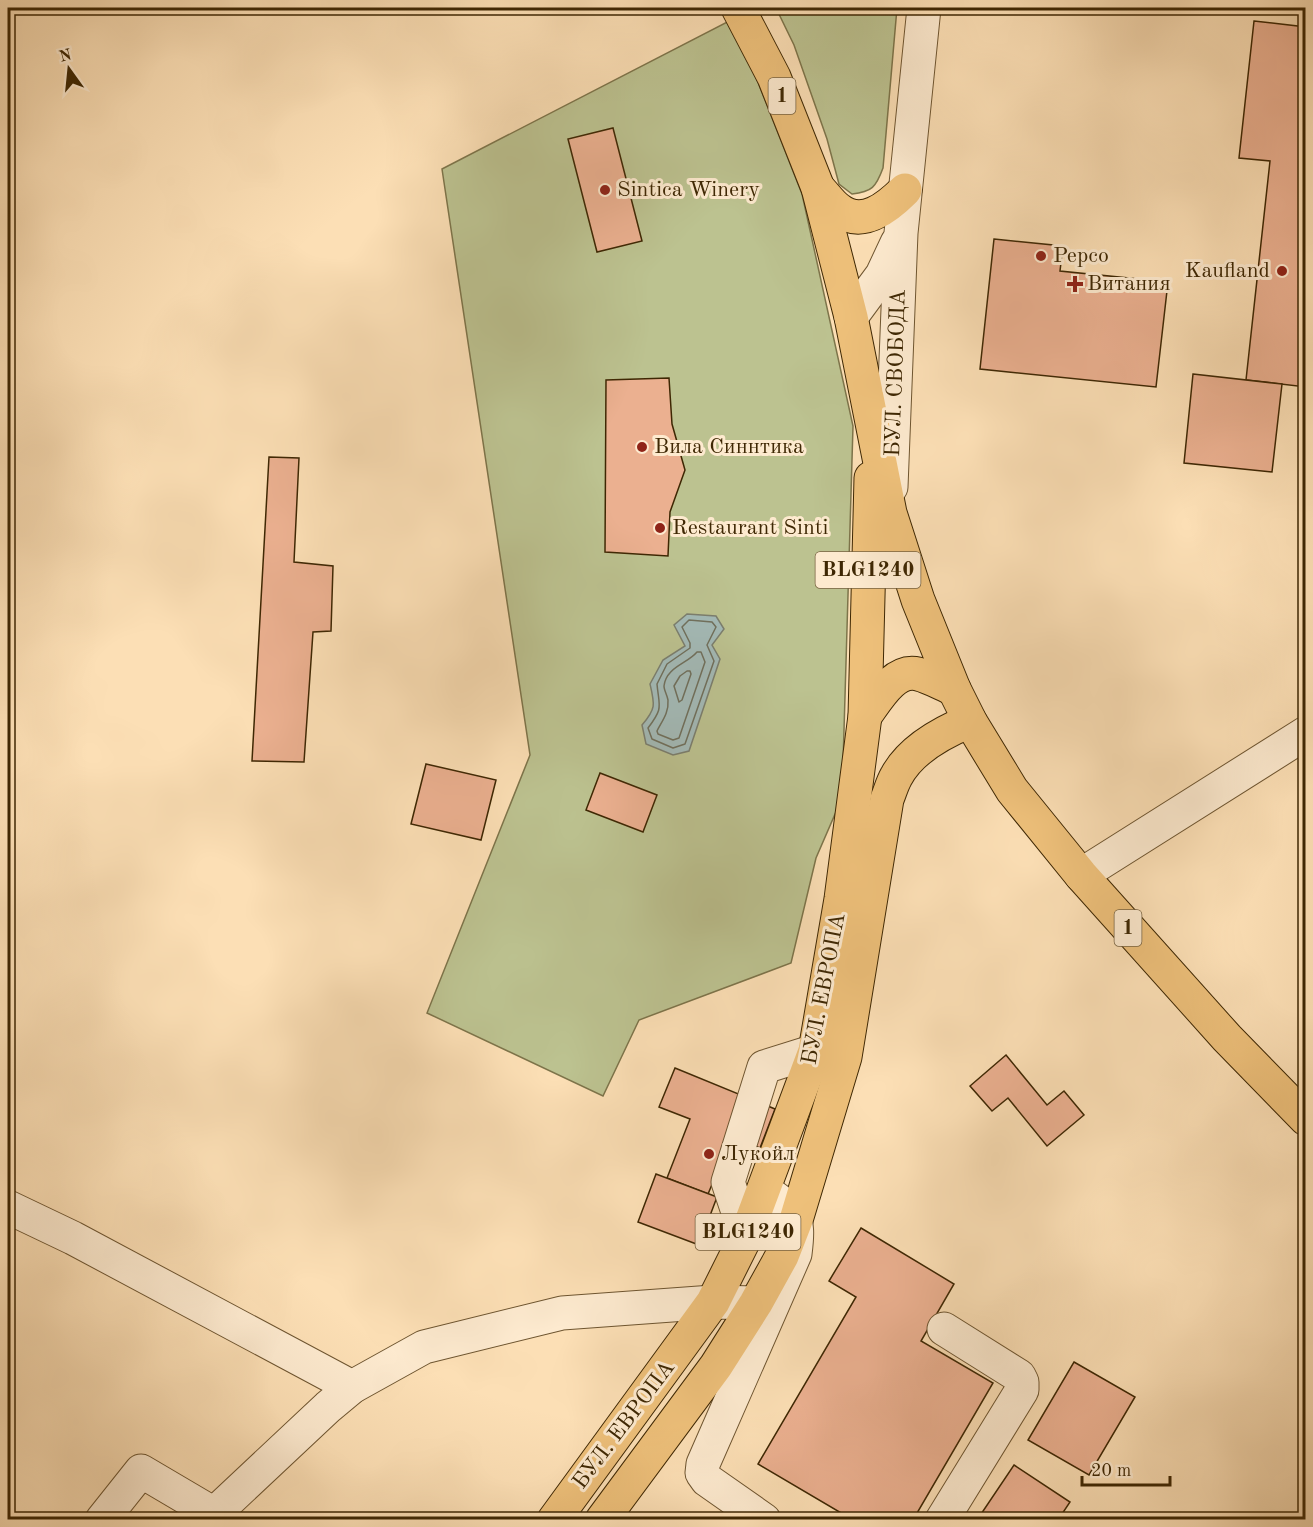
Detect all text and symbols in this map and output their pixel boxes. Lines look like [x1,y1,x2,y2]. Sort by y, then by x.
north arrow [39,39,99,99]
text: N [58,47,74,66]
road number: 1 [768,78,796,114]
place label: Sintica Winery [617,179,760,201]
marker: Sintica Winery [598,183,612,197]
place label: Pepco [1053,245,1109,267]
marker: Pepco [1034,249,1048,263]
place label: Kaufland [1185,260,1270,282]
marker: Kaufland [1275,264,1289,278]
place label: Витания [1087,273,1171,295]
marker: Витания [1068,277,1082,291]
street label: БУЛ. СВОБОДА [882,289,910,457]
place label: Вила Синнтика [654,436,804,458]
marker: Вила Синнтика [635,440,649,454]
place label: Restaurant Sinti [672,517,829,539]
marker: Restaurant Sinti [653,521,667,535]
road number: BLG1240 [816,552,920,588]
road number: 1 [1114,910,1142,946]
street label: БУЛ. ЕВРОПА [798,911,850,1067]
place label: Лукойл [721,1143,795,1165]
marker: Лукойл [702,1147,716,1161]
road number: BLG1240 [696,1214,801,1250]
street label: БУЛ. ЕВРОПА [569,1357,679,1493]
scale bar [1082,1449,1170,1487]
text: 20 m [1091,1462,1131,1480]

